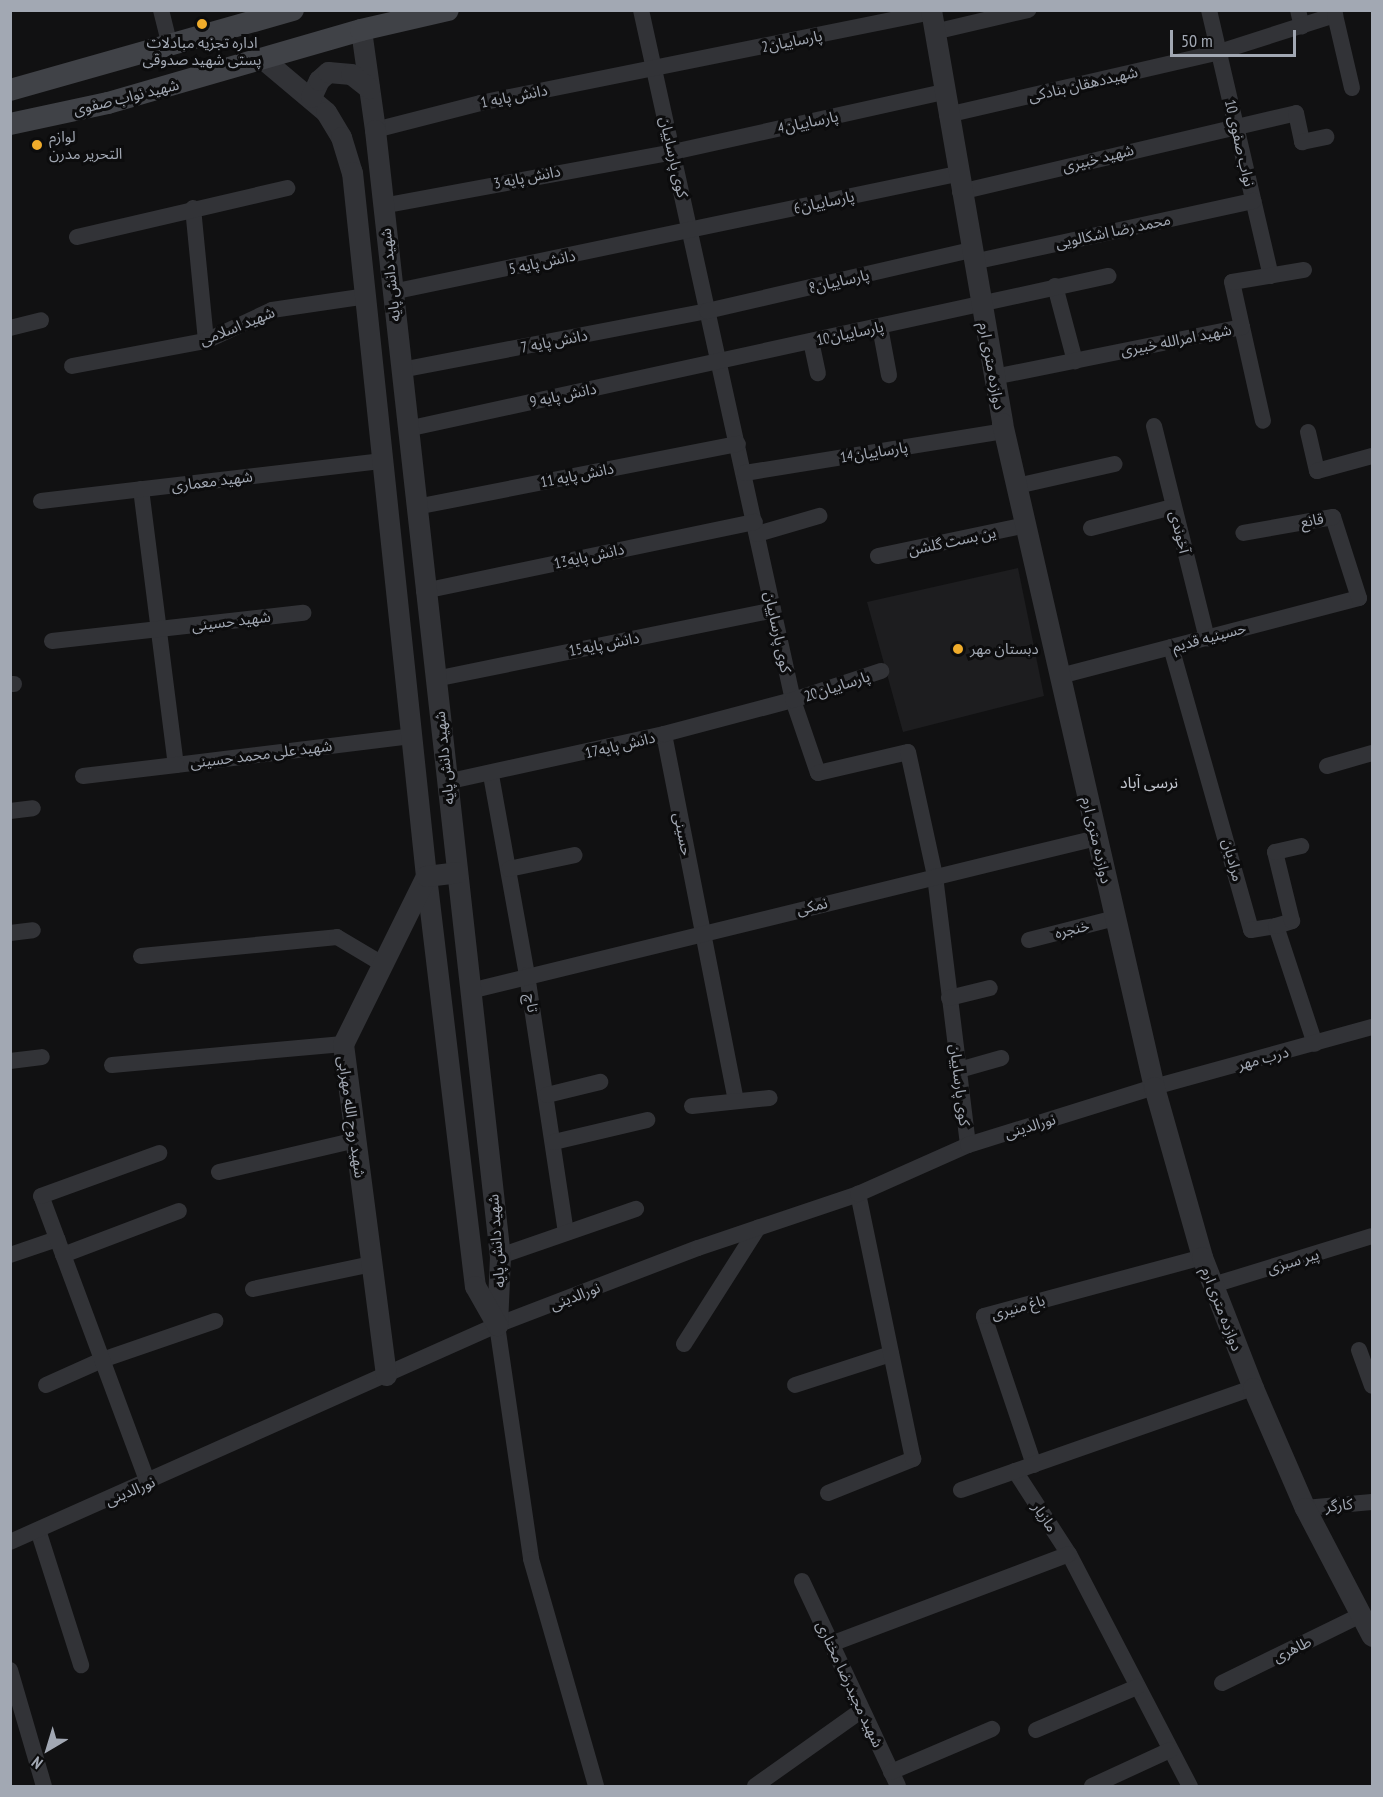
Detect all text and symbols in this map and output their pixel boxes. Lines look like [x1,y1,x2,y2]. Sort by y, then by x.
marker: اداره تجزیه مبادلات پستی شهید صدوقی [195,17,209,31]
scale bar [1173,18,1299,56]
street label: پارساییان2 [760,26,824,56]
text: 50 m [1181,29,1213,52]
place label: اداره تجزیه مبادلات پستی شهید صدوقی [142,33,262,68]
street label: شهیددهقان بنادکی [1026,63,1140,105]
street label: شهید نواب صفوی [71,75,181,119]
street label: دانش پایه 1 [479,81,549,111]
street label: نواب صفوی 10 [1221,98,1259,188]
street label: پارساییان4 [776,107,840,137]
street label: کوی پارساییان [656,115,692,199]
place label: لوازم التحریر مدرن [49,127,122,162]
marker: لوازم التحریر مدرن [30,138,44,152]
street label: شهید خبیری [1060,140,1136,176]
street label: دانش پایه 3 [492,162,562,192]
street label: پارساییان6 [792,187,856,217]
street label: محمد رضا اشکالویی [1054,210,1172,252]
street label: شهید دانش پایه [376,227,404,323]
street label: دانش پایه 5 [507,246,577,278]
street label: پارساییان8 [807,265,871,297]
street label: شهید اسلامی [197,303,277,349]
street label: پارساییان10 [815,317,885,349]
street label: شهید امرالله خبیری [1119,320,1233,360]
street label: دوازده متری ارم [975,321,1009,411]
street label: دانش پایه 7 [519,326,589,356]
street label: دانش پایه 9 [528,379,598,411]
street label: پارساییان14 [839,438,909,466]
street label: دانش پایه 11 [539,459,615,491]
street label: شهید معماری [170,467,254,495]
street label: آخوندی [1166,509,1194,555]
street label: قانع [1299,509,1325,531]
street label: ین بست گلشن [906,523,998,559]
street label: دانش پایه13 [552,540,626,572]
street label: کوی پارساییان [761,590,795,674]
street label: شهید حسینی [190,607,272,635]
street label: حسینیه قدیم [1170,618,1248,656]
street label: دانش پایه15 [567,628,641,660]
place label: دبستان مهر [970,640,1039,658]
marker: دبستان مهر [951,642,965,656]
street label: پارساییان20 [802,667,872,705]
street label: شهید دانش پایه [430,710,458,806]
street label: دانش پایه17 [583,728,657,762]
street label: شهید علی محمد حسینی [189,736,333,772]
district label: نرسی آباد [1120,772,1178,792]
street label: دوازده متری ارم [1078,795,1116,885]
street label: حسینی [670,811,696,857]
street label: مرادیان [1219,837,1247,883]
street label: نمکی [795,893,829,919]
street label: خنجره [1053,916,1091,942]
street label: تاچ [522,992,542,1014]
street label: کوی پارساییان [946,1043,974,1127]
street label: درب مهر [1235,1043,1291,1073]
street label: شهید روح الله مهرابی [335,1055,369,1179]
street label: نورالدینی [1002,1110,1058,1142]
street label: شهید دانش پایه [484,1194,508,1288]
street label: پیر سبزی [1265,1245,1321,1277]
street label: دوازده متری ارم [1198,1264,1246,1354]
street label: نورالدینی [547,1278,603,1314]
street label: باغ منیری [989,1291,1047,1323]
street label: نورالدینی [102,1472,158,1510]
street label: کارگر [1324,1495,1354,1515]
street label: مازیار [1029,1499,1061,1535]
street label: شهید مجیدرضا مختاری [813,1618,887,1750]
street label: طاهری [1270,1632,1314,1666]
north arrow [18,1719,78,1779]
text: N [27,1753,46,1774]

